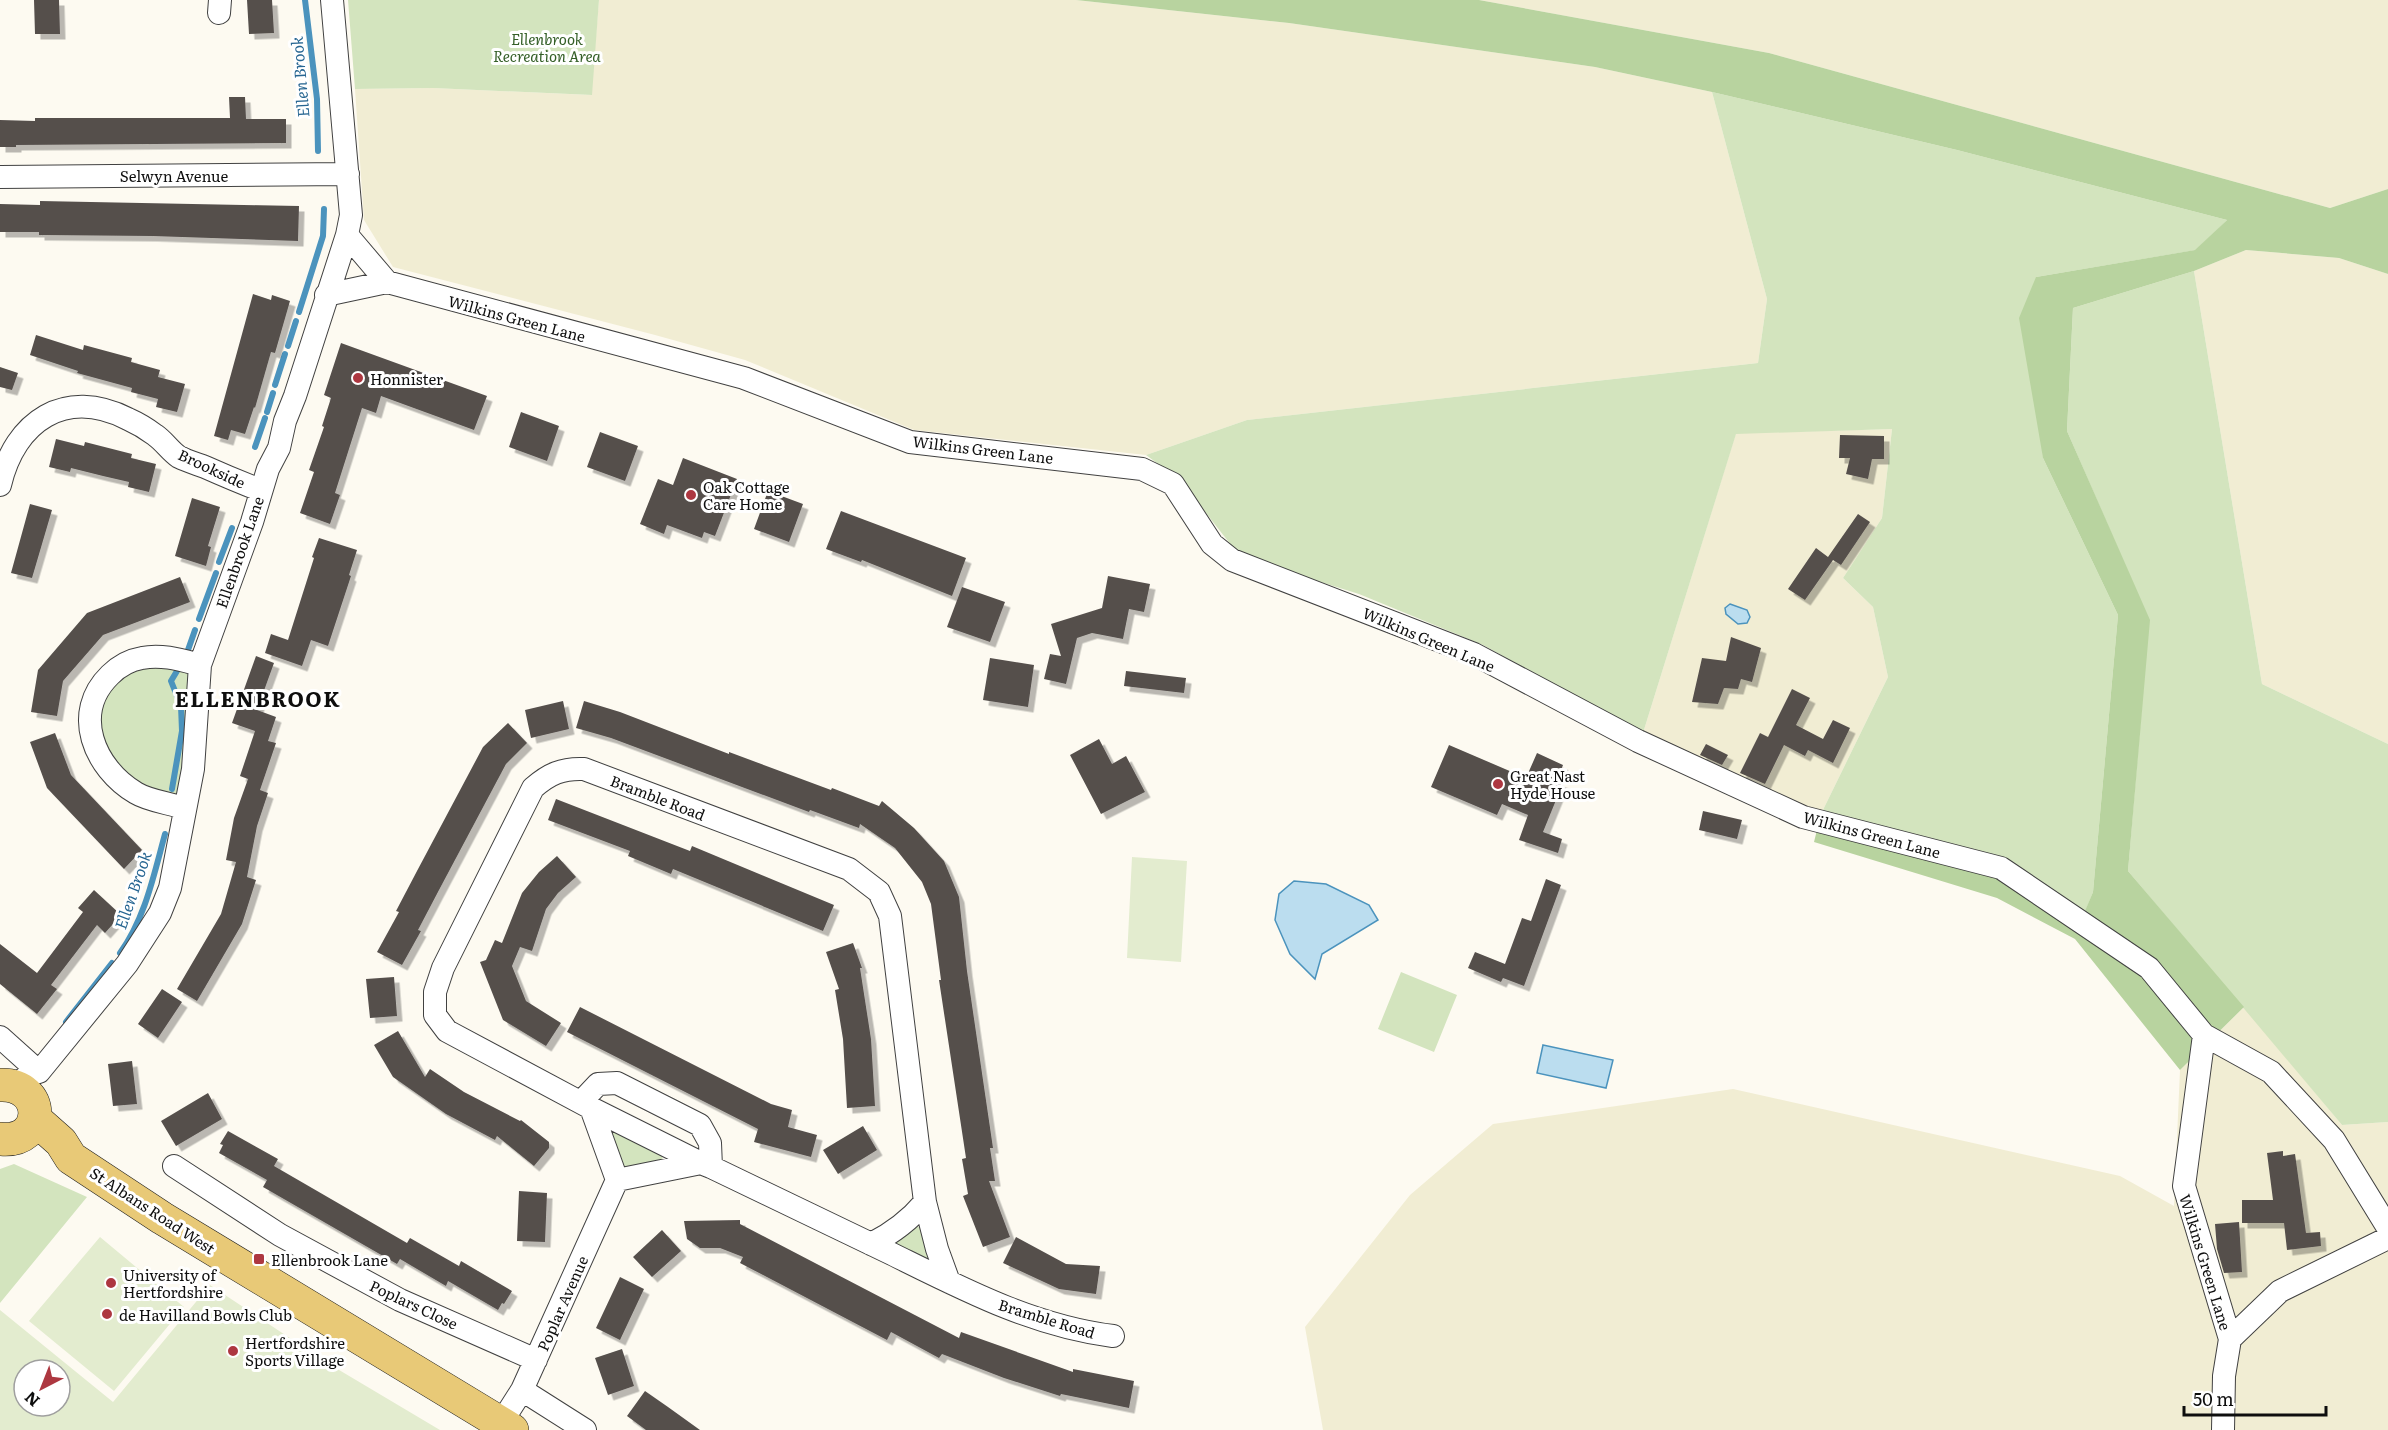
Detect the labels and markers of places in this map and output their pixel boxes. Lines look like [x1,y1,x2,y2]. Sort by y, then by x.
place label: Honnister [370,367,443,390]
marker: Honnister [351,371,365,385]
place label: Oak Cottage Care Home [703,475,790,515]
marker: Oak Cottage Care Home [684,488,698,502]
place label: Great Nast Hyde House [1510,764,1596,804]
marker: Great Nast Hyde House [1491,777,1505,791]
place label: Ellenbrook Lane [271,1248,388,1271]
marker: Ellenbrook Lane [252,1252,266,1266]
place label: University of Hertfordshire [123,1263,223,1303]
marker: University of Hertfordshire [104,1276,118,1290]
place label: de Havilland Bowls Club [119,1303,292,1326]
marker: de Havilland Bowls Club [100,1307,114,1321]
place label: Hertfordshire Sports Village [245,1331,345,1371]
marker: Hertfordshire Sports Village [226,1344,240,1358]

